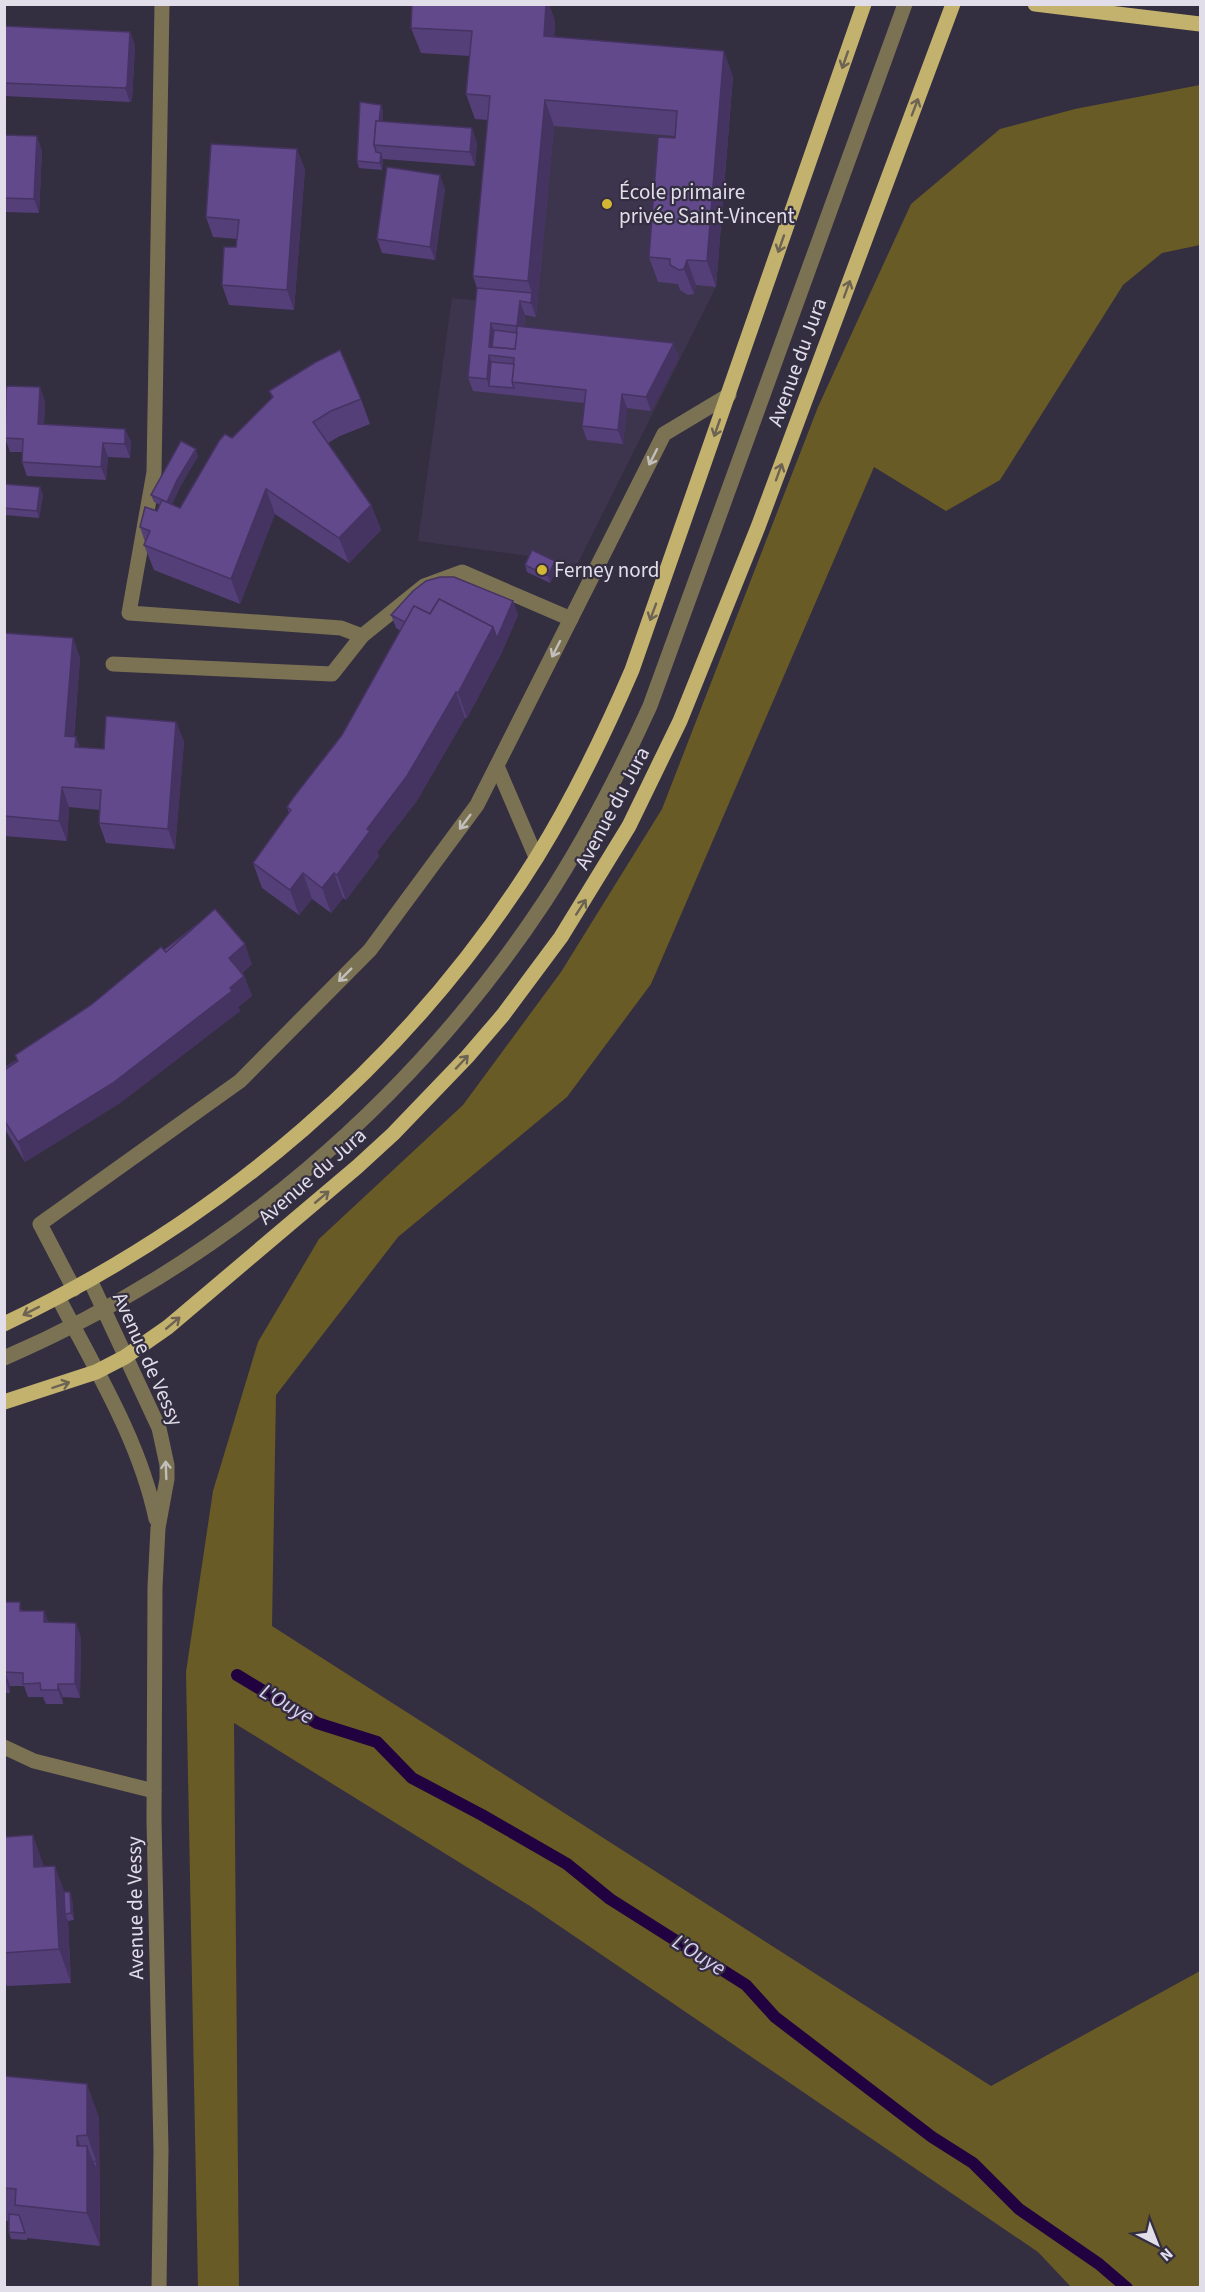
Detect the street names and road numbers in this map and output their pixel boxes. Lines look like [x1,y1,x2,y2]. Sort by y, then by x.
street label: Avenue du Jura [760,293,834,431]
street label: Avenue du Jura [567,741,657,875]
street label: Avenue du Jura [251,1120,373,1232]
street label: Avenue de Vessy [105,1287,191,1431]
street label: Avenue de Vessy [119,1836,151,1980]

